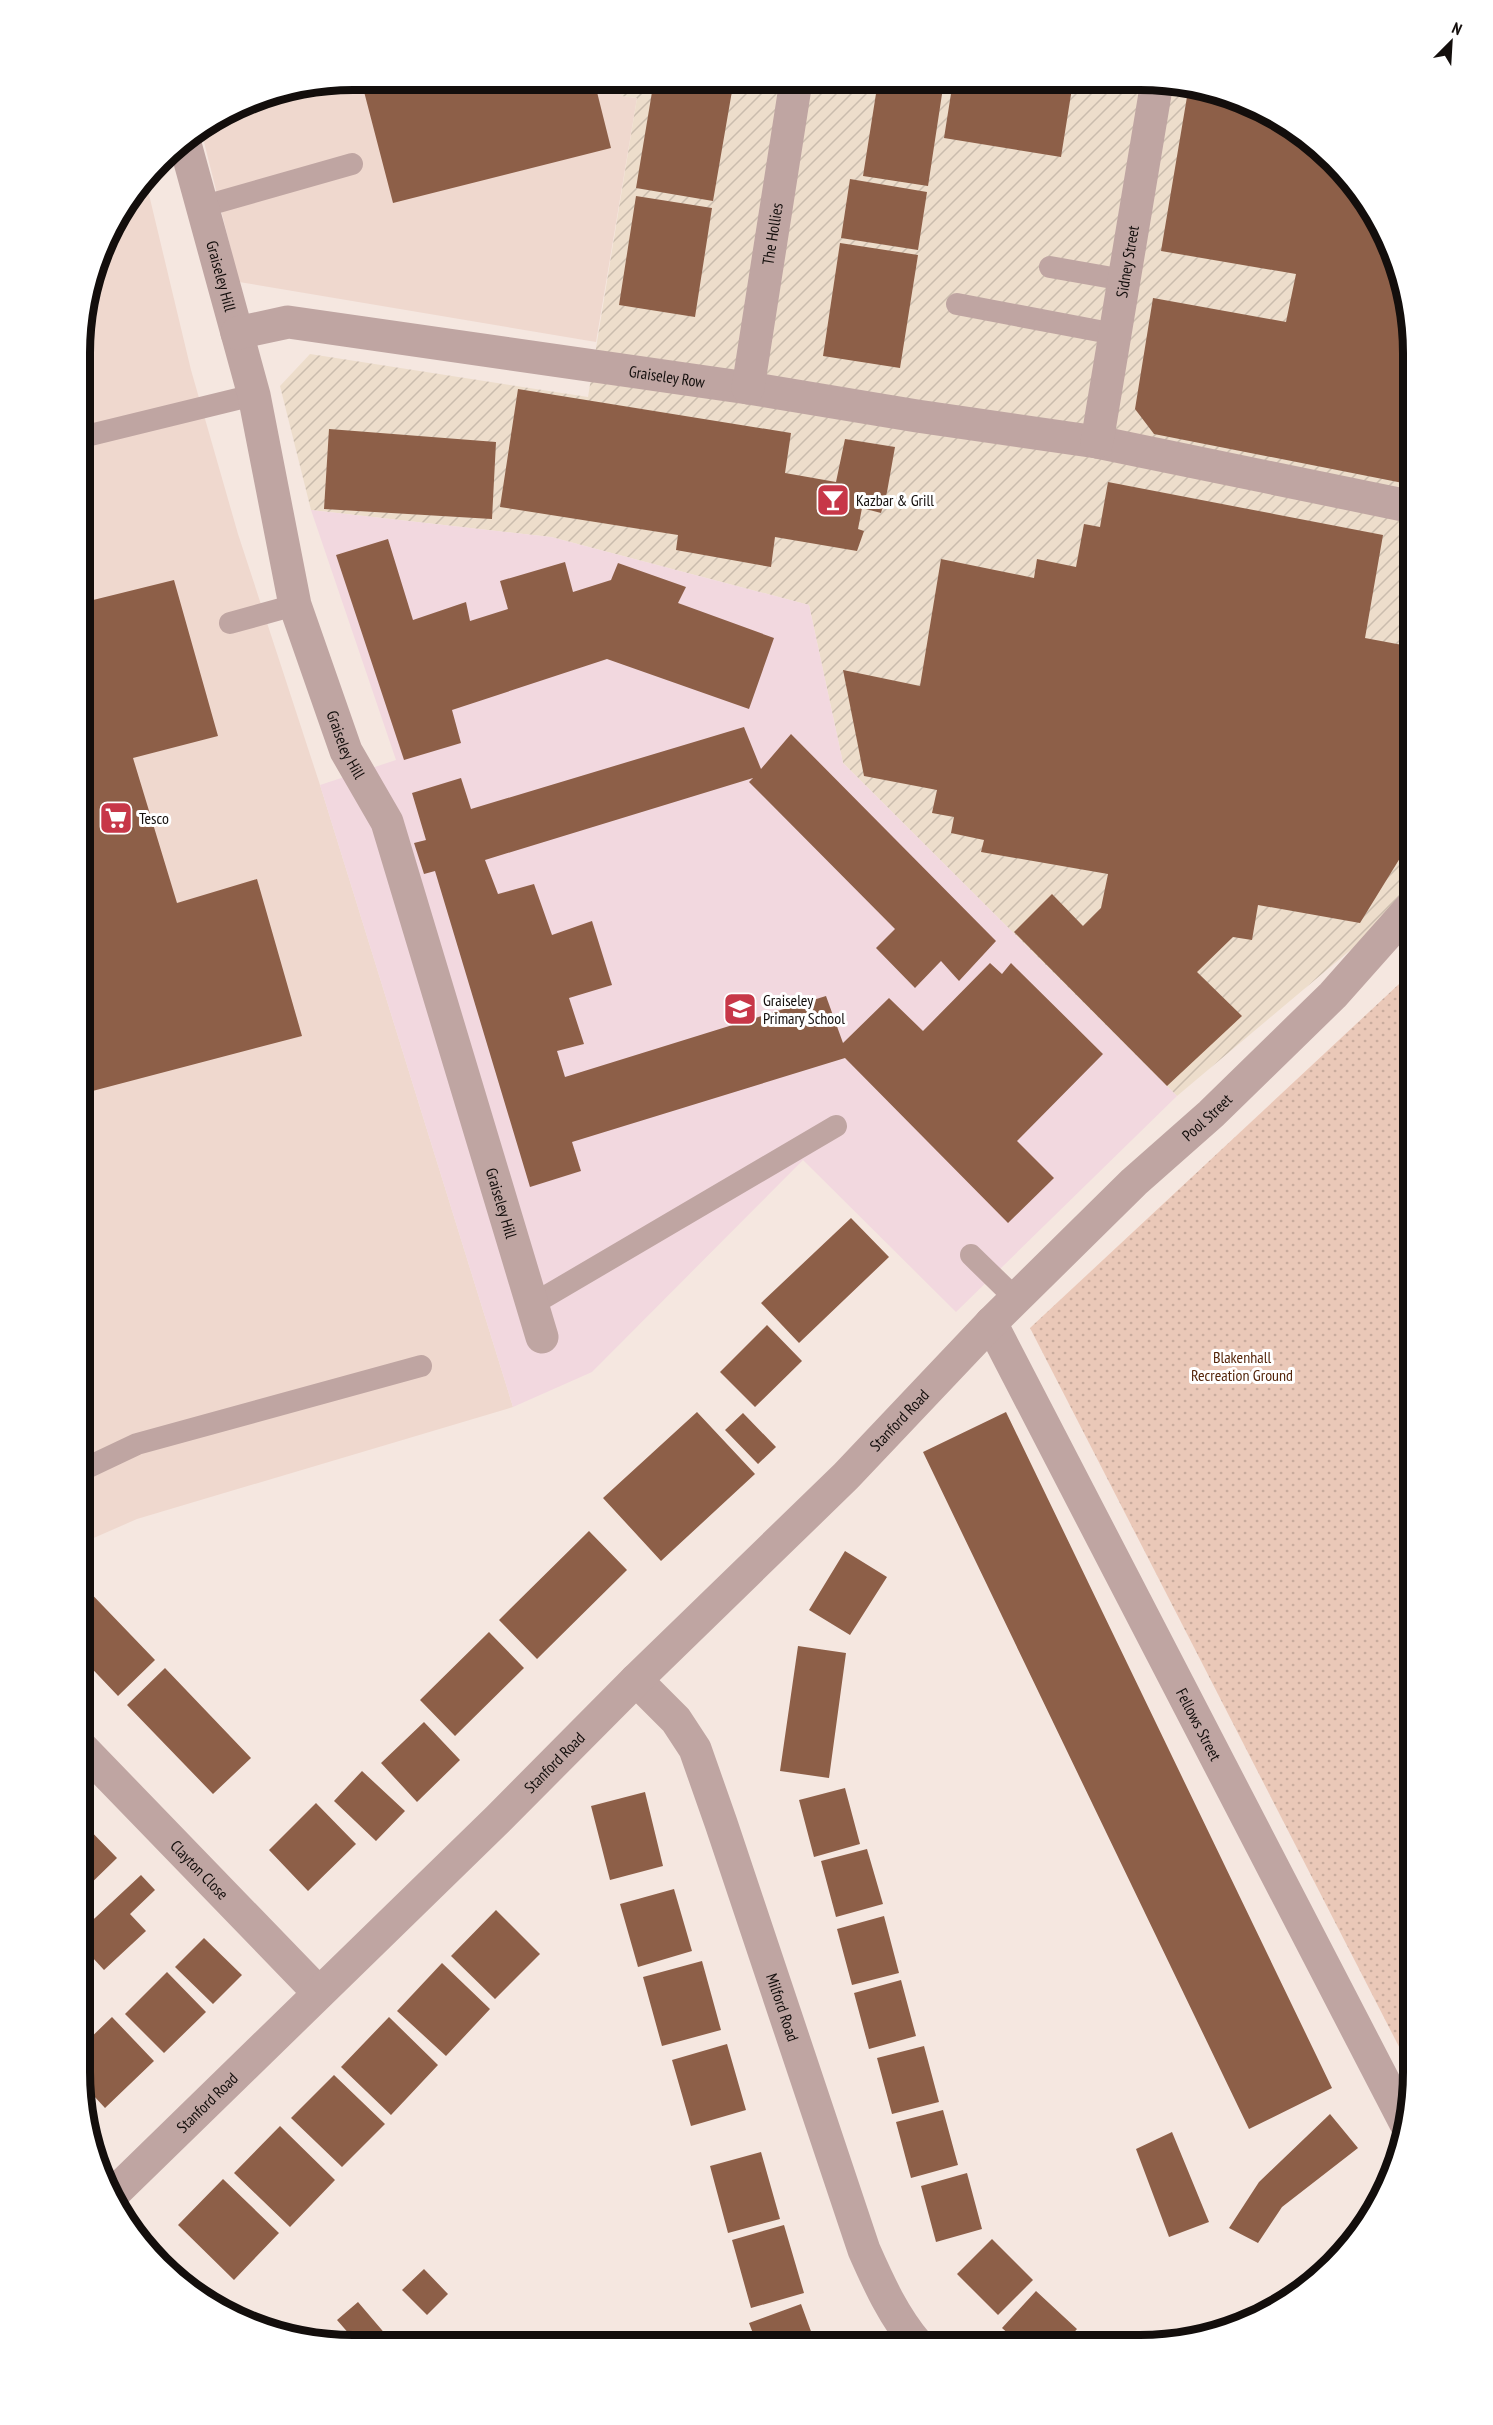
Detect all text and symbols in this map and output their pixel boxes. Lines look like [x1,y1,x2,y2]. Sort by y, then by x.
north arrow [1421,12,1481,72]
text: N [1449,17,1465,39]
street label: The Hollies [757,201,787,266]
street label: Sidney Street [1111,223,1143,299]
street label: Graiseley Hill [202,238,241,314]
street label: Graiseley Row [628,361,707,392]
bar icon: Kazbar & Grill [815,482,851,518]
place label: Kazbar & Grill [856,490,934,510]
street label: Graiseley Hill [323,708,370,782]
supermarket icon: Tesco [98,800,134,836]
place label: Tesco [139,808,169,828]
place label: Graiseley Primary School [763,990,845,1028]
school or university icon: Graiseley Primary School [722,991,758,1027]
street label: Pool Street [1178,1089,1236,1145]
street label: Graiseley Hill [482,1165,522,1241]
park label: Blakenhall Recreation Ground [1191,1347,1293,1385]
street label: Stanford Road [865,1385,933,1455]
street label: Fellows Street [1172,1685,1226,1764]
street label: Stanford Road [520,1728,589,1797]
street label: Clayton Close [166,1836,233,1904]
street label: Milford Road [762,1971,803,2044]
street label: Stanford Road [172,2068,242,2137]

